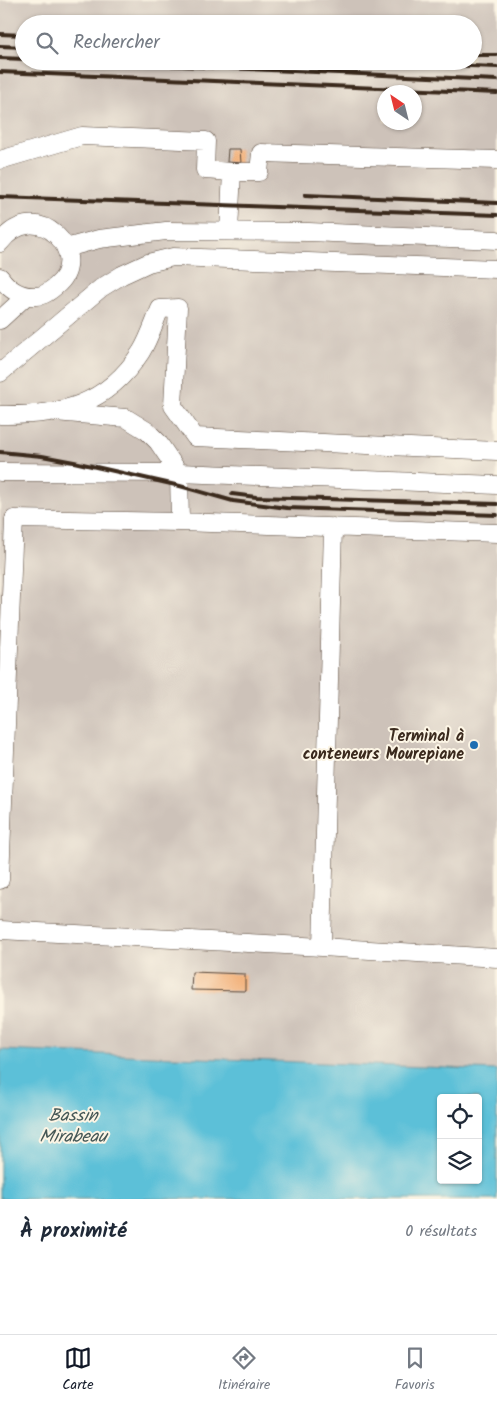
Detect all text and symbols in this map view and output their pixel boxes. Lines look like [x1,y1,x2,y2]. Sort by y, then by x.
search box [15,15,482,70]
text: Rechercher [73,28,160,58]
icon: search [33,29,61,57]
north arrow [377,85,422,130]
place label: Terminal à conteneurs Mourepiane [303,724,464,767]
marker: Terminal à conteneurs Mourepiane [468,739,480,751]
map controls [437,1094,482,1184]
button: locate [437,1094,482,1139]
water label: Bassin Mirabeau [39,1102,109,1152]
button: layers [437,1139,482,1184]
text: À proximité [20,1215,127,1248]
text: 0 résultats [405,1219,477,1244]
tab: Carte [62,1344,94,1396]
tab: Itinéraire [218,1344,270,1396]
tab: Favoris [395,1344,435,1396]

